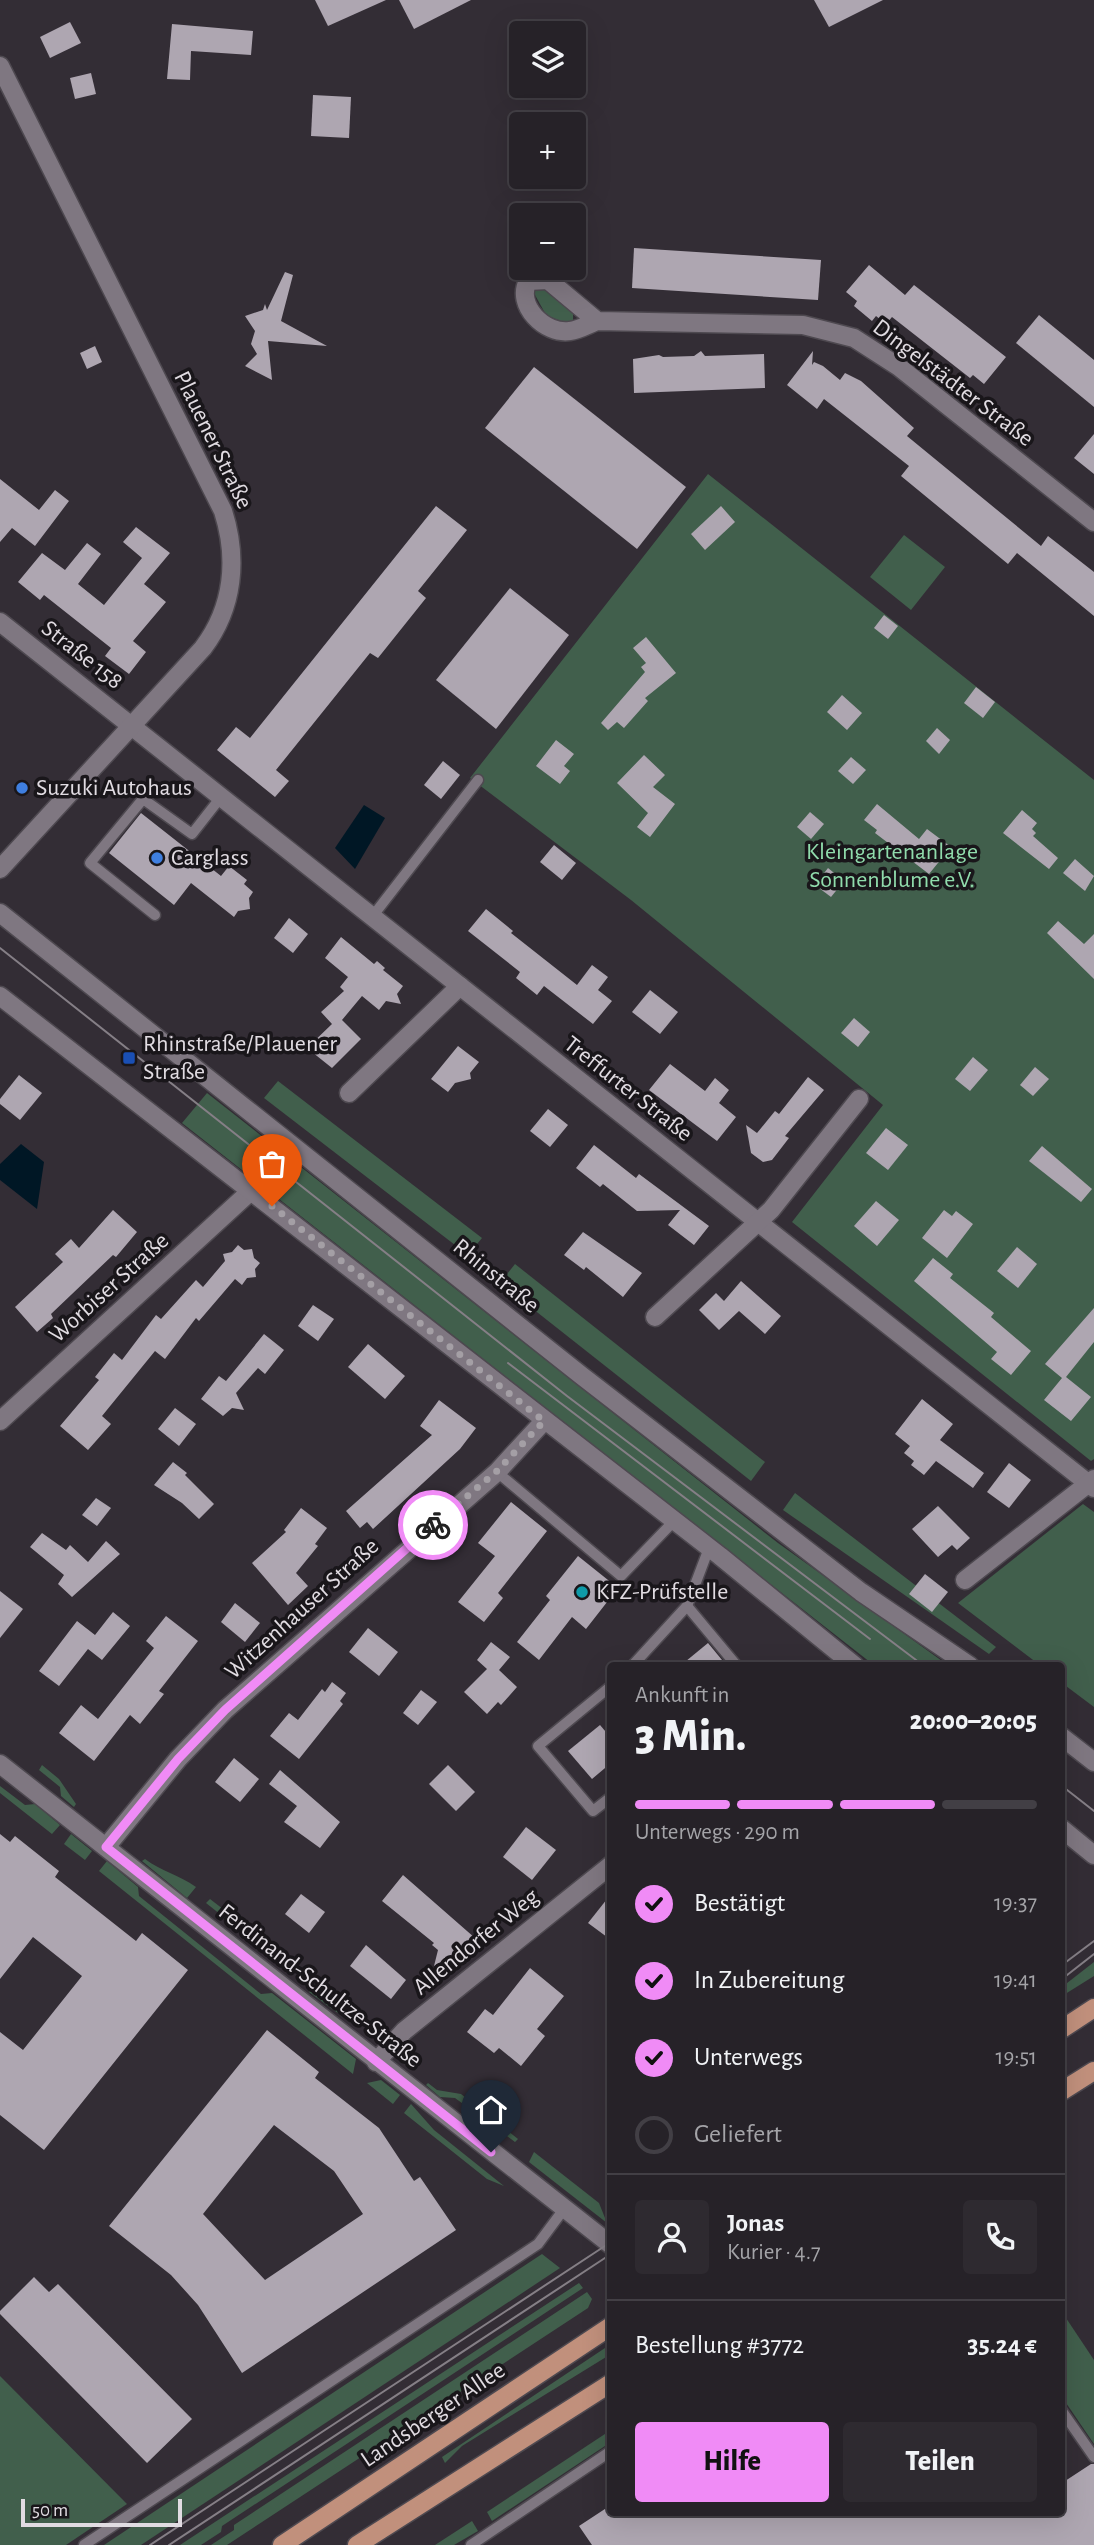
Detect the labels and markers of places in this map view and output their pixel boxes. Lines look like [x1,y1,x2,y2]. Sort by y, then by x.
place label: Suzuki Autohaus [36,776,192,800]
marker: Suzuki Autohaus [14,780,30,796]
place label: Carglass [171,846,249,870]
marker: Carglass [149,850,165,866]
place label: Rhinstraße/Plauener Straße [143,1032,337,1084]
marker: Rhinstraße/Plauener Straße [121,1050,137,1066]
pin [242,1134,302,1206]
place label: KFZ-Prüfstelle [596,1580,728,1604]
marker: KFZ-Prüfstelle [574,1584,590,1600]
pin [461,2080,521,2152]

